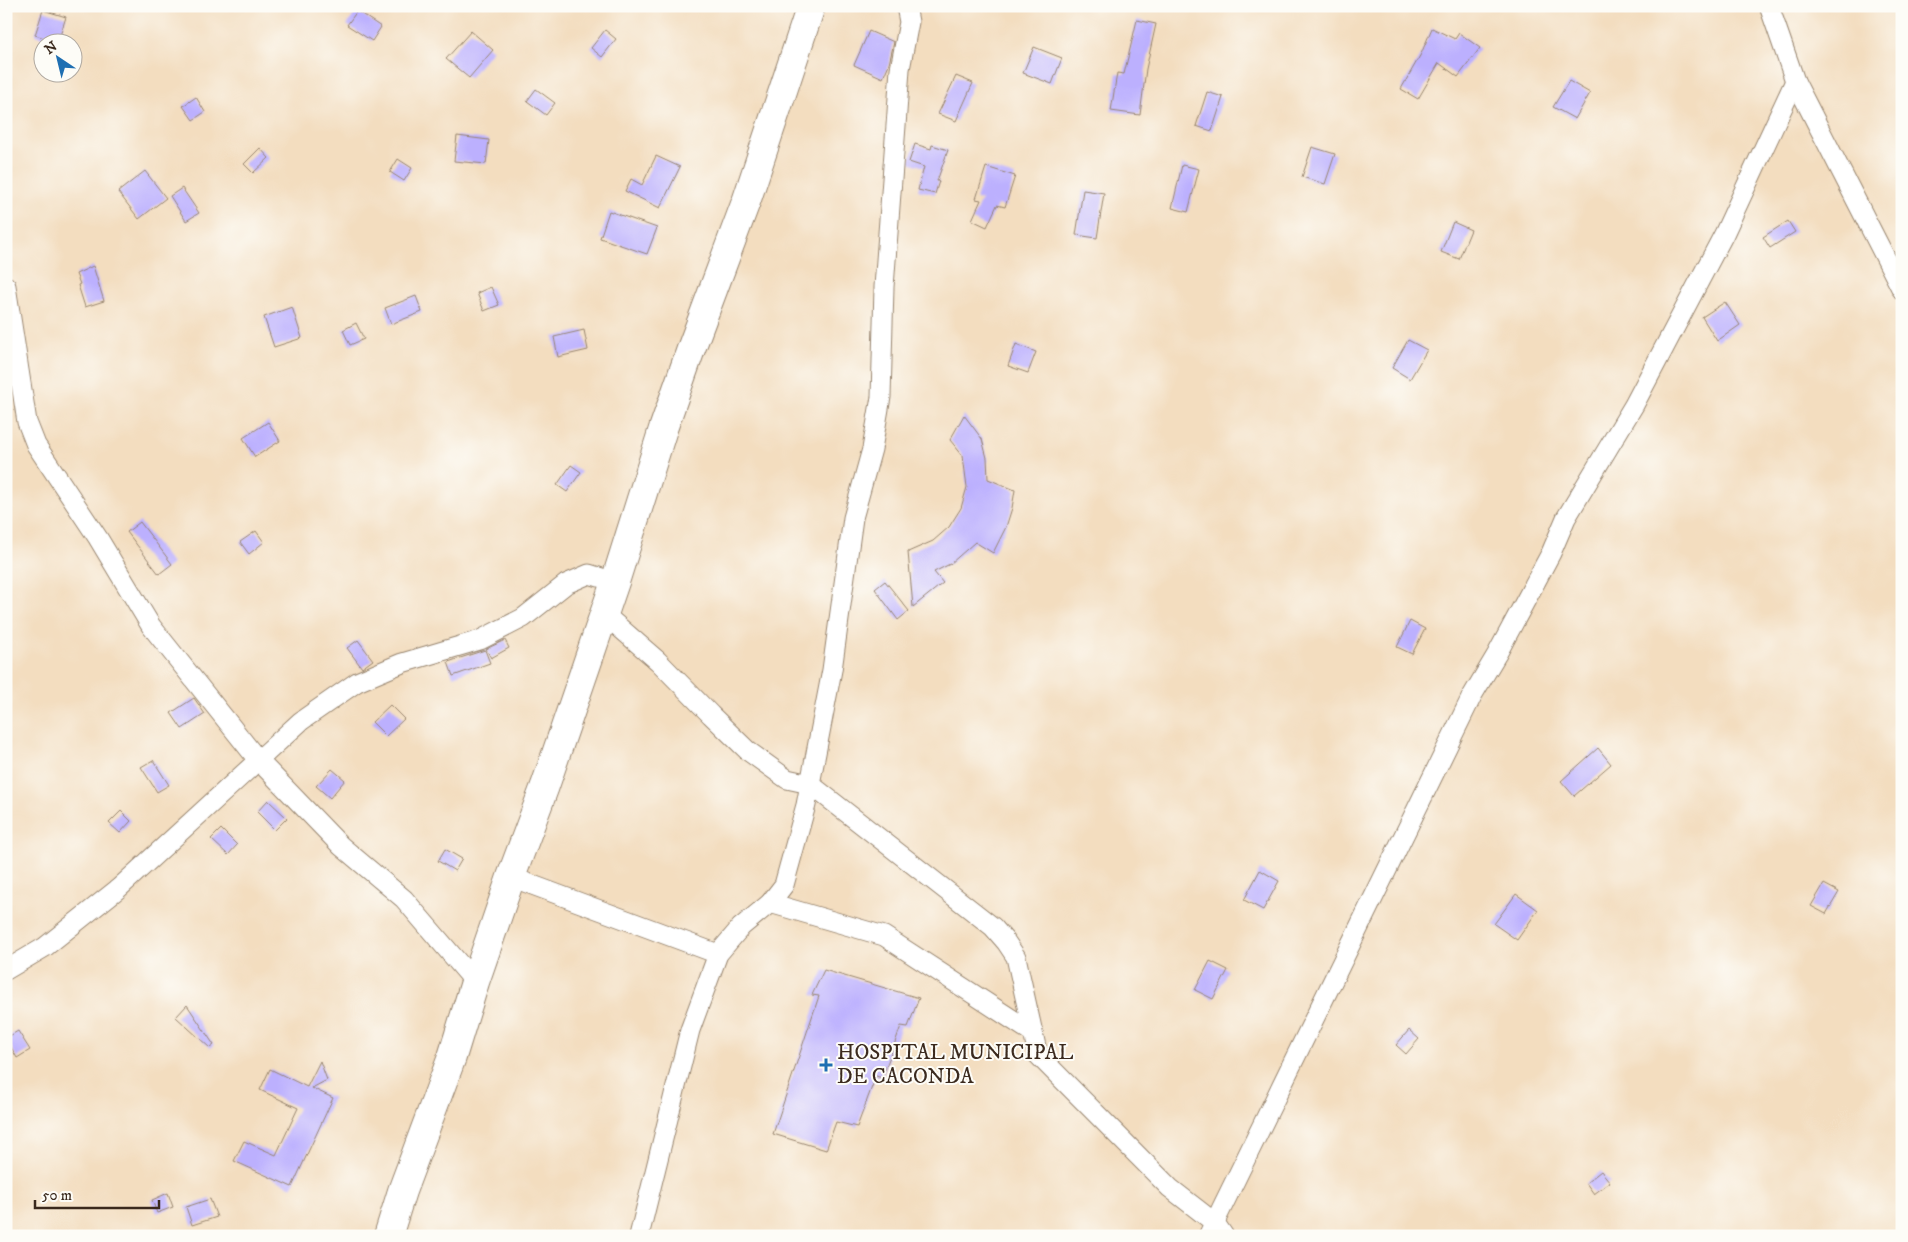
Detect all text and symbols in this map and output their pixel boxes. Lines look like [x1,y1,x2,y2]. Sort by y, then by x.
north arrow [32,32,82,82]
text: N [41,37,61,59]
place label: HOSPITAL MUNICIPAL DE CACONDA [837,1040,1073,1090]
marker: HOSPITAL MUNICIPAL DE CACONDA [819,1058,833,1072]
scale bar [35,1177,159,1209]
text: 50 m [42,1186,72,1205]

